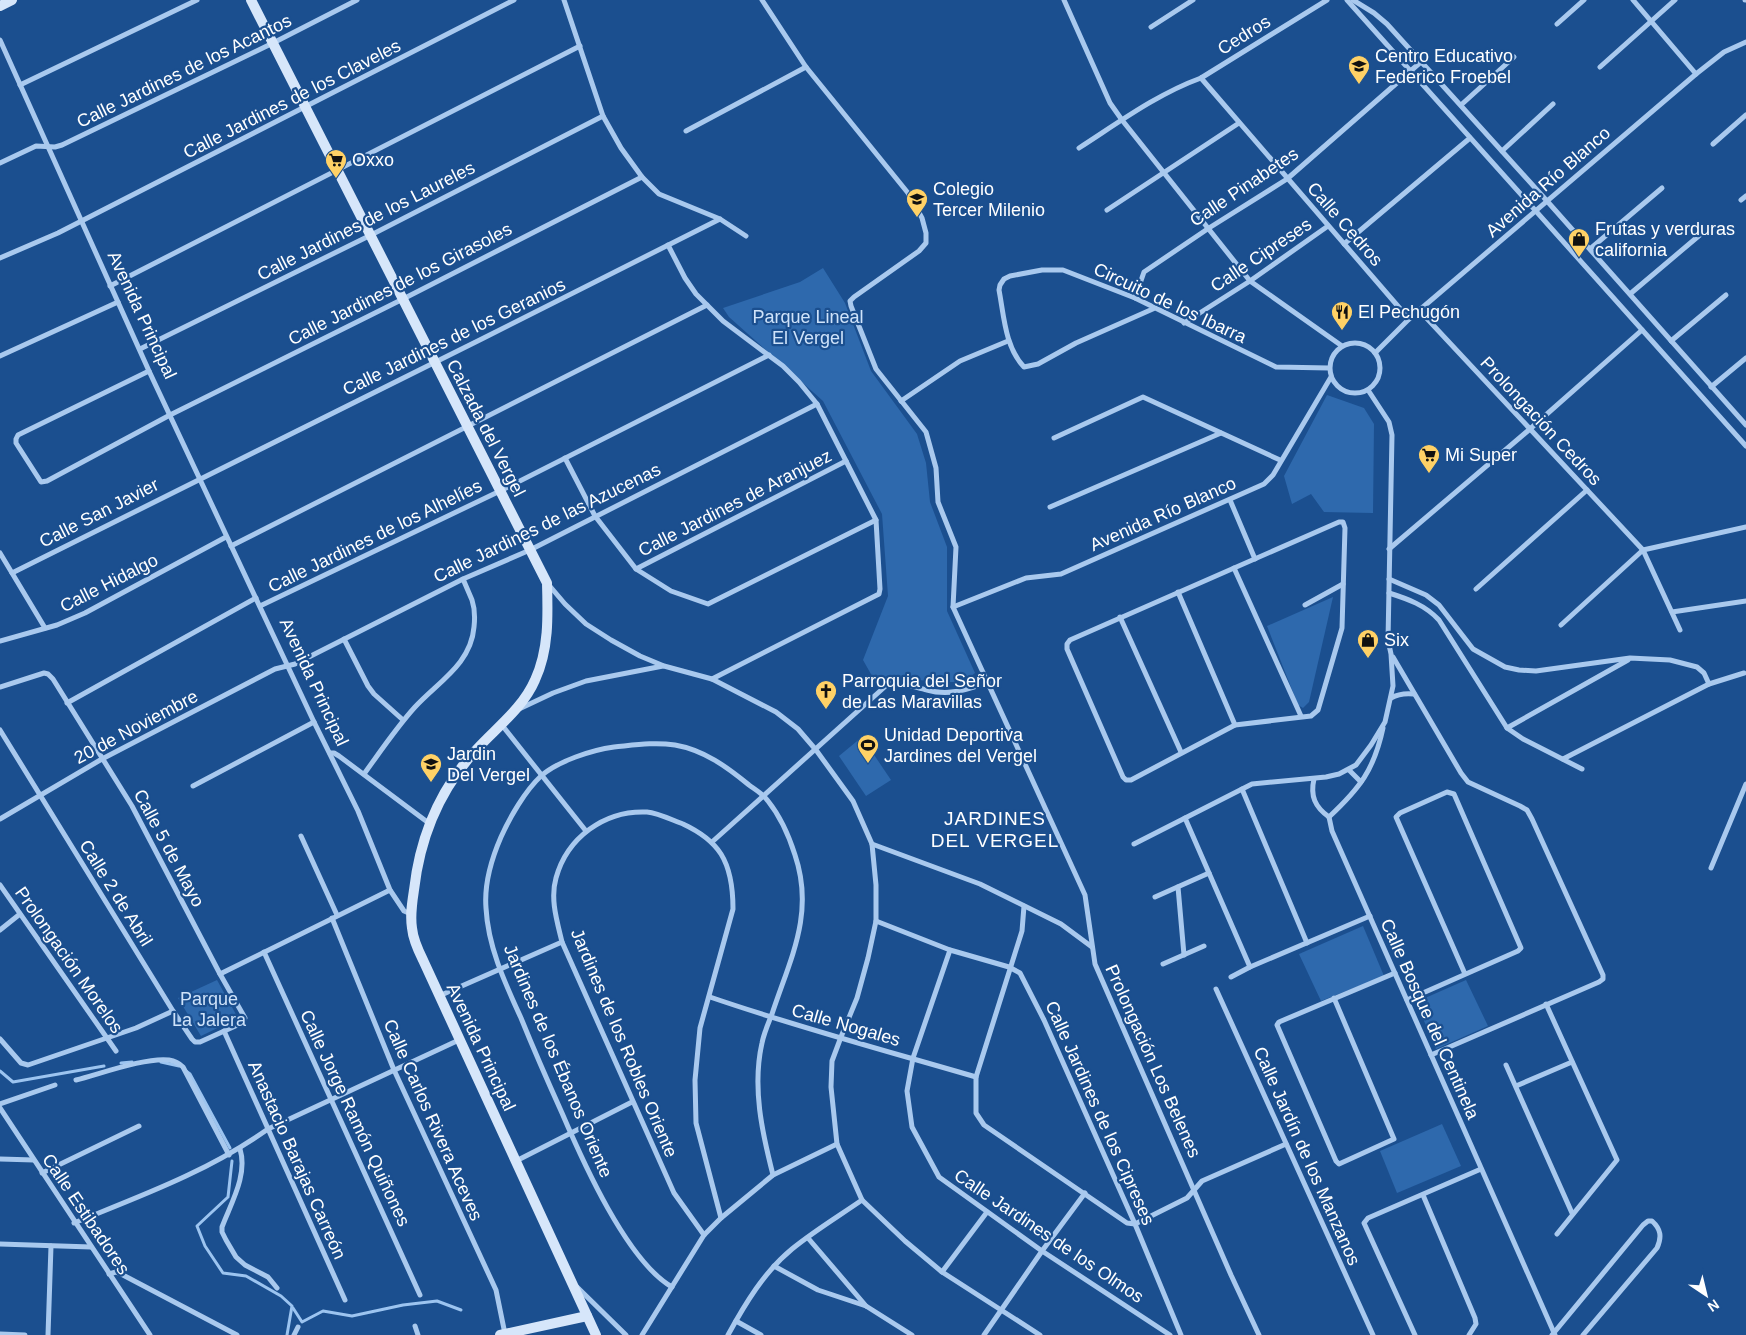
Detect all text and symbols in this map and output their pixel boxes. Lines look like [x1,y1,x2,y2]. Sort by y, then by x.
street label: Calle Jardines de los Acantos [73,10,295,132]
street label: Cedros [1214,11,1274,59]
street label: Calle Jardines de los Claveles [180,35,404,163]
place label: Centro Educativo Federico Froebel [1375,46,1513,87]
school or university icon: Centro Educativo Federico Froebel [1347,54,1371,85]
street label: Avenida Río Blanco [1482,123,1614,241]
street label: Calle Pinabetes [1186,143,1302,231]
supermarket icon: Oxxo [324,148,348,179]
place label: Oxxo [352,150,394,170]
street label: Calle Jardines de los Laureles [254,157,478,285]
street label: Calle Cedros [1303,178,1387,270]
place label: Colegio Tercer Milenio [933,179,1045,220]
school or university icon: Colegio Tercer Milenio [905,187,929,218]
street label: Calle Cipreses [1207,214,1315,296]
street label: Calle Jardines de los Girasoles [285,219,515,349]
place label: Frutas y verduras california [1595,219,1735,260]
shop icon: Frutas y verduras california [1567,227,1591,258]
street label: Avenida Principal [104,248,180,382]
street label: Circuito de los Ibarra [1091,259,1250,348]
street label: Calle Jardines de los Geranios [339,274,569,400]
restaurant icon: El Pechugón [1330,300,1354,331]
place label: El Pechugón [1358,302,1460,322]
park label: Parque Lineal El Vergel [752,307,864,348]
street label: Prolongación Cedros [1476,353,1606,489]
street label: Calzada del Vergel [443,356,529,500]
supermarket icon: Mi Super [1417,443,1441,474]
street label: Calle Jardines de Aranjuez [635,445,835,561]
place label: Mi Super [1445,445,1517,465]
street label: Calle Jardines de las Azucenas [430,459,664,587]
street label: Avenida Río Blanco [1087,473,1239,555]
street label: Calle San Javier [36,474,162,552]
street label: Calle Jardines de los Alhelíes [265,475,485,597]
street label: Calle Hidalgo [57,550,161,616]
street label: Avenida Principal [276,615,352,749]
shop icon: Six [1356,628,1380,659]
place label: Six [1384,630,1409,650]
place label: Parroquia del Señor de Las Maravillas [842,671,1002,712]
church icon: Parroquia del Señor de Las Maravillas [814,679,838,710]
street label: 20 de Noviembre [71,686,201,768]
place label: Unidad Deportiva Jardines del Vergel [884,725,1037,766]
sports icon: Unidad Deportiva Jardines del Vergel [856,733,880,764]
place label: Jardin Del Vergel [447,744,530,785]
school or university icon: Jardin Del Vergel [419,752,443,783]
street label: Calle 5 de Mayo [130,786,208,910]
district label: JARDINES DEL VERGEL [931,808,1059,851]
street label: Calle 2 de Abril [75,836,157,950]
street label: Prolongación Morelos [11,883,127,1037]
street label: Calle Bosque del Centinela [1377,916,1484,1123]
street label: Jardines de los Robles Oriente [567,926,681,1160]
street label: Jardines de los Ébanos Oriente [500,941,616,1181]
street label: Prolongación Los Belenes [1101,961,1205,1161]
street label: Avenida Principal [443,980,519,1114]
park label: Parque La Jalera [172,989,247,1030]
street label: Calle Jardines de los Cipreses [1041,998,1159,1228]
street label: Calle Nogales [789,1000,903,1050]
street label: Calle Jorge Ramón Quiñones [296,1007,414,1229]
street label: Calle Carlos Rivera Aceves [380,1016,486,1224]
street label: Calle Jardín de los Manzanos [1250,1044,1364,1268]
street label: Anastacio Barajas Carreón [244,1058,350,1262]
street label: Calle Estibadores [38,1150,134,1278]
street label: Calle Jardines de los Olmos [951,1165,1147,1307]
north arrow [1681,1270,1731,1320]
text: N [1705,1296,1722,1315]

